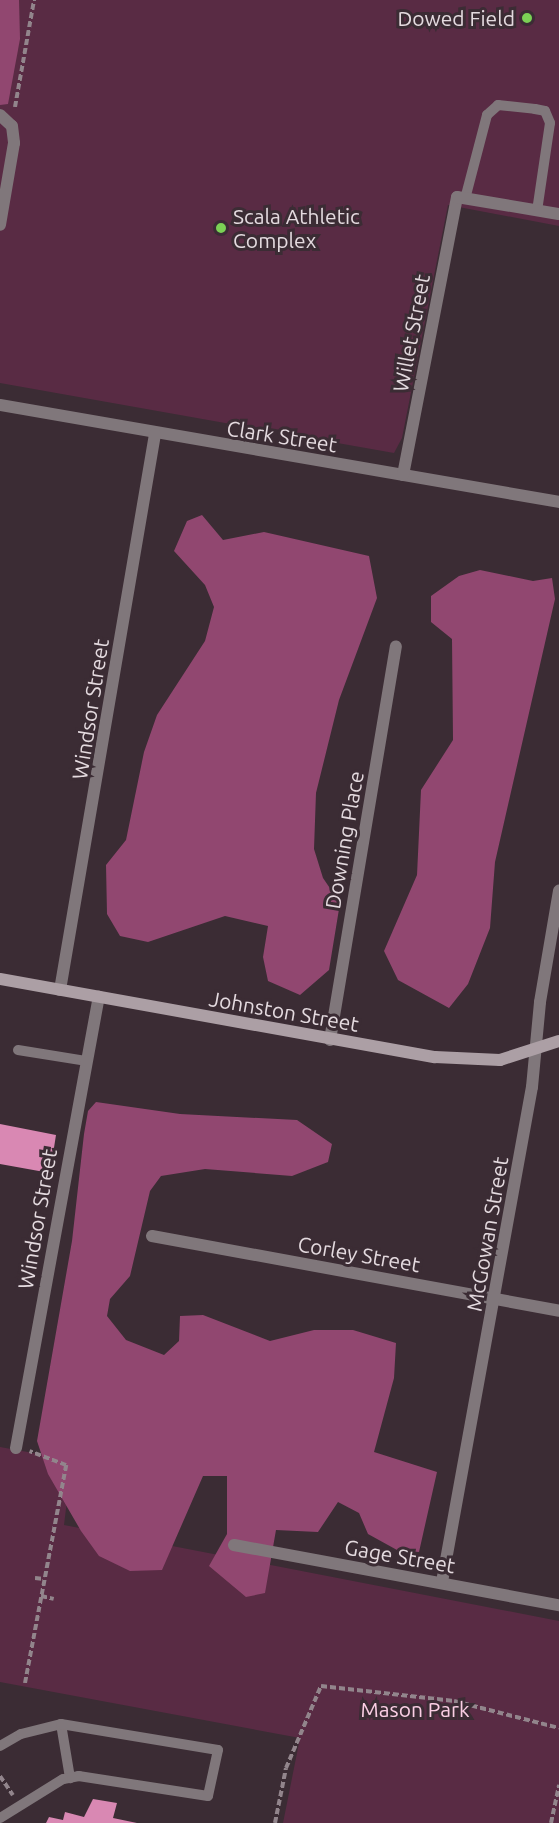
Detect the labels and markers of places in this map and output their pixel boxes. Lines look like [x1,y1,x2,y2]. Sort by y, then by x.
place label: Dowed Field [397,5,515,31]
marker: Dowed Field [520,11,534,25]
place label: Scala Athletic Complex [233,203,360,253]
marker: Scala Athletic Complex [214,221,228,235]

